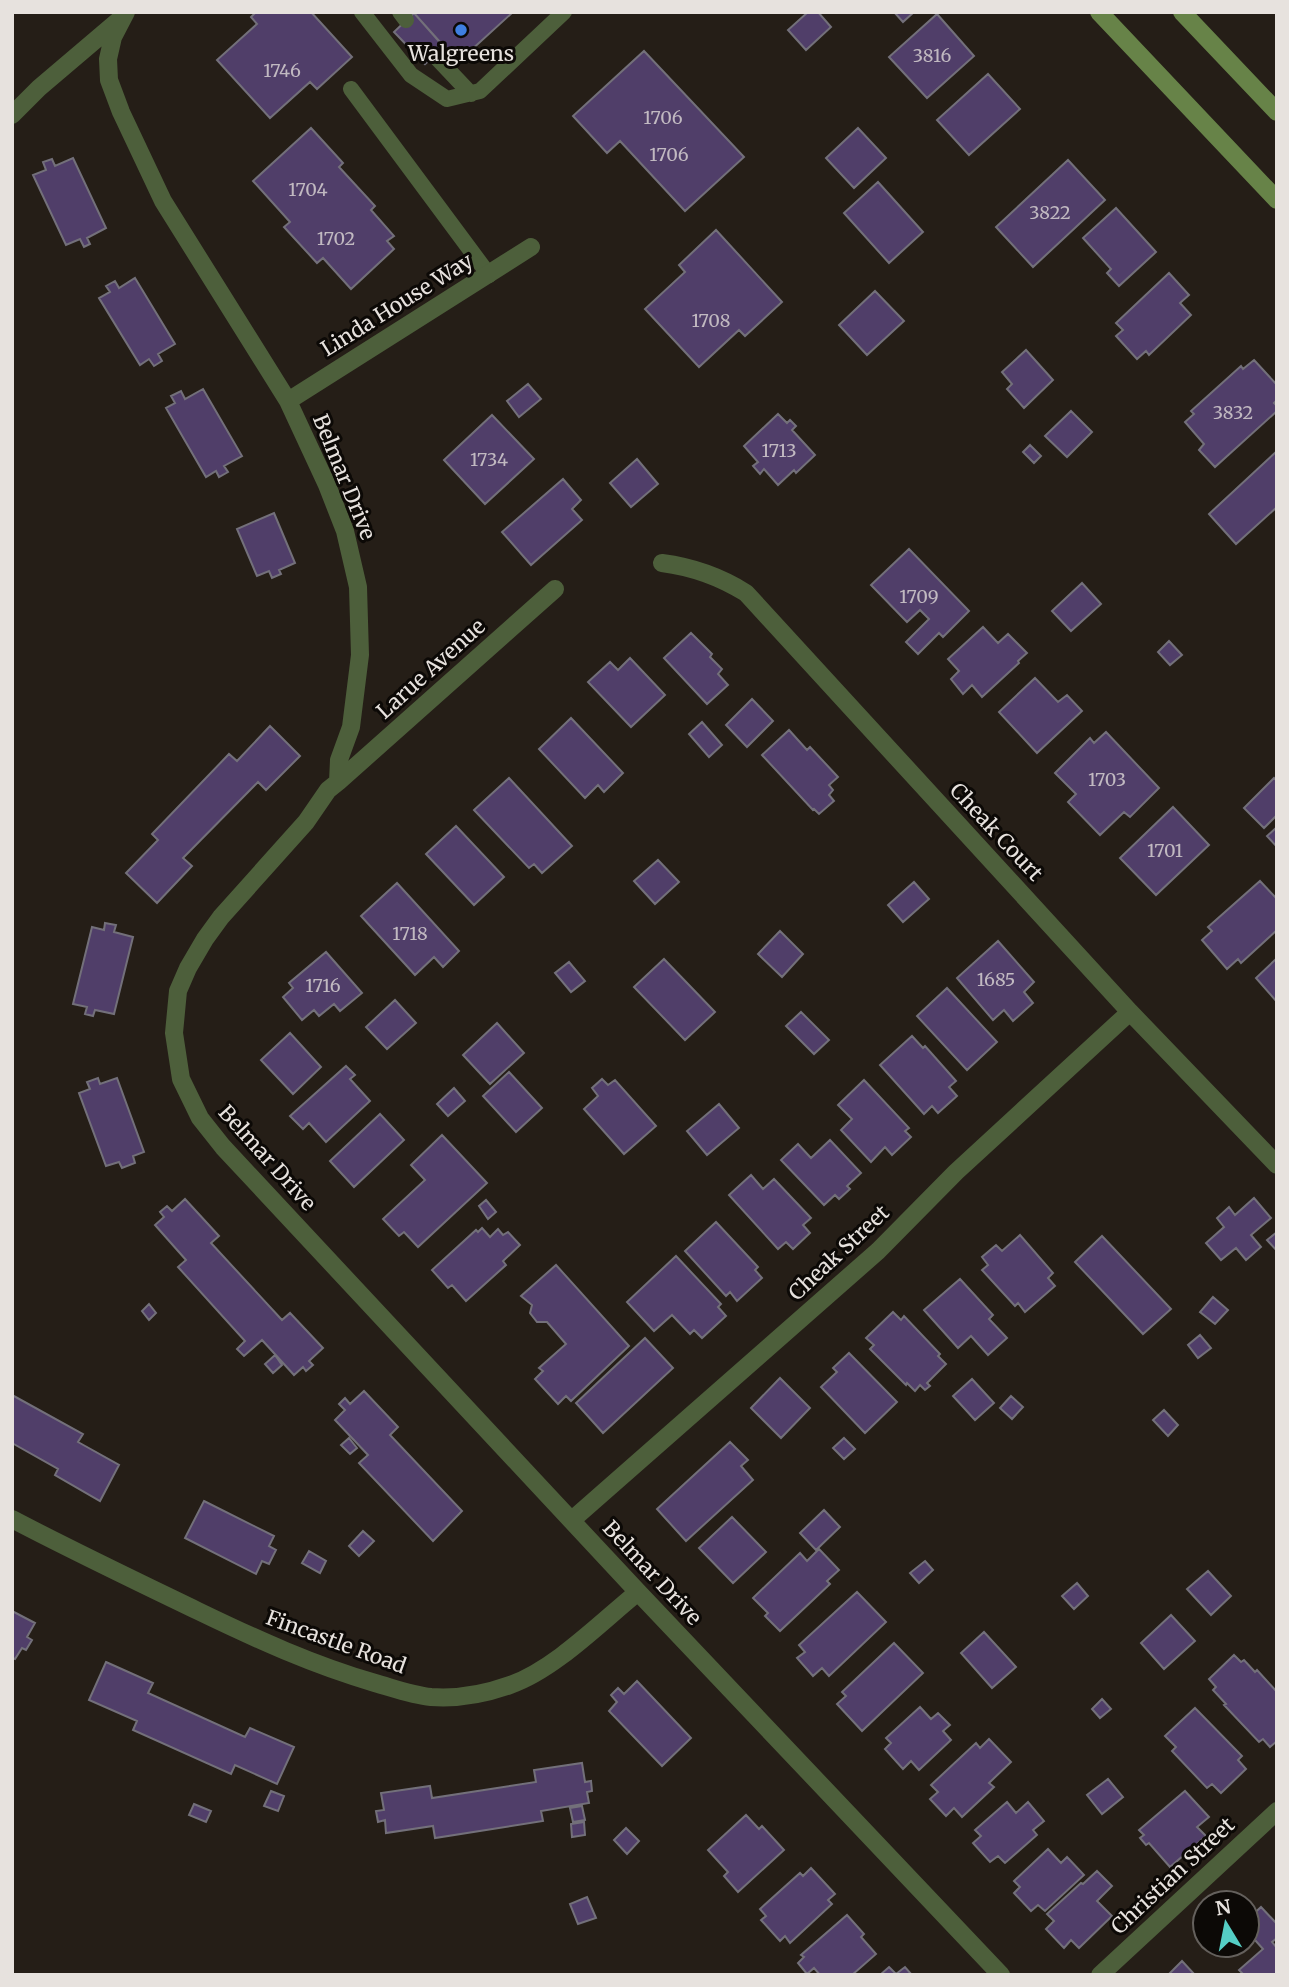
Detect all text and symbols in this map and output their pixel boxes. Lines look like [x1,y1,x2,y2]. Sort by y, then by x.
marker: Walgreens [453,22,469,38]
place label: Walgreens [407,40,514,67]
house number: 3816 [913,44,951,67]
house number: 1746 [263,59,301,82]
house number: 1706 [643,106,683,129]
house number: 1706 [649,143,689,166]
house number: 1704 [288,178,328,201]
house number: 3822 [1029,201,1071,224]
house number: 1702 [317,227,355,250]
street label: Linda House Way [316,247,478,362]
house number: 1708 [691,309,731,332]
house number: 3832 [1213,401,1253,424]
street label: Belmar Drive [307,410,382,544]
house number: 1713 [762,439,796,462]
house number: 1734 [470,448,508,471]
house number: 1709 [899,585,939,608]
street label: Larue Avenue [371,613,491,725]
house number: 1703 [1088,768,1126,791]
street label: Cheak Court [944,777,1049,886]
house number: 1701 [1147,839,1183,862]
house number: 1718 [392,922,428,945]
house number: 1685 [977,968,1015,991]
house number: 1716 [305,974,341,997]
street label: Belmar Drive [213,1099,322,1216]
street label: Cheak Street [783,1199,895,1306]
street label: Belmar Drive [597,1515,708,1631]
street label: Fincastle Road [262,1604,410,1679]
street label: Christian Street [1105,1811,1240,1940]
north arrow [1191,1889,1261,1959]
text: N [1214,1894,1233,1920]

